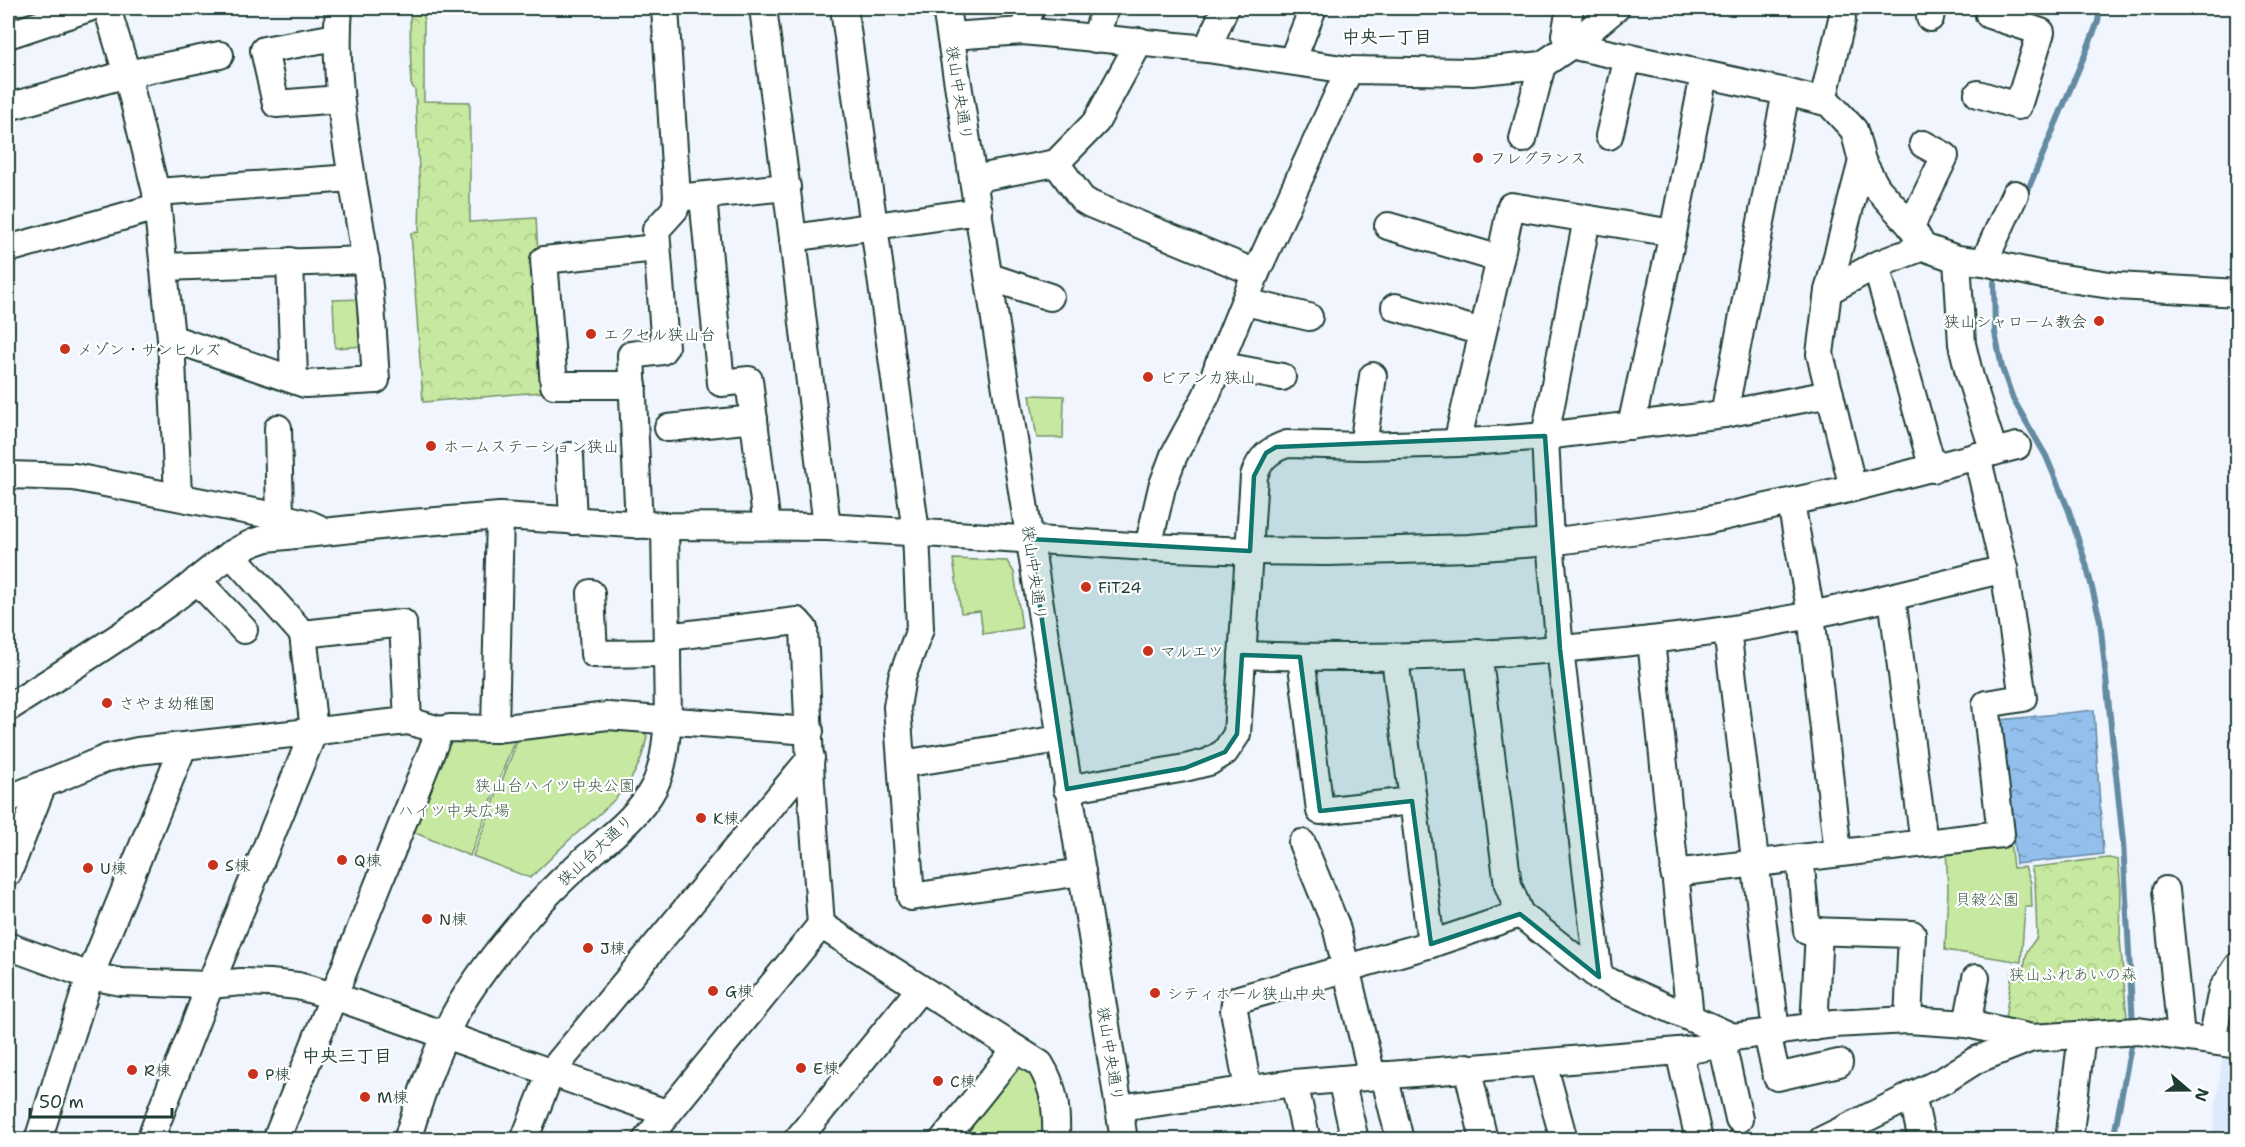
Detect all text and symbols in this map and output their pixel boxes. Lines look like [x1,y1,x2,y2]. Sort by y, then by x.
district label: 中央一丁目 [1342,25,1432,49]
street label: 狭山中央通り [942,44,977,142]
place label: フレグランス [1490,148,1586,169]
marker: フレグランス [1471,151,1485,165]
place label: 狭山シャローム教会 [1944,311,2087,332]
marker: 狭山シャローム教会 [2092,314,2106,328]
place label: エクセル狭山台 [603,324,716,345]
marker: エクセル狭山台 [584,327,598,341]
place label: メゾン・サンヒルズ [77,339,221,360]
marker: メゾン・サンヒルズ [58,342,72,356]
place label: ビアンカ狭山 [1160,367,1256,388]
marker: ビアンカ狭山 [1141,370,1155,384]
place label: ホームステーション狭山 [443,436,619,457]
marker: ホームステーション狭山 [424,439,438,453]
street label: 狭山中央通り [1017,524,1052,622]
place label: FiT24 [1098,577,1141,598]
marker: FiT24 [1079,580,1093,594]
place label: マルエツ [1160,641,1224,662]
marker: マルエツ [1141,644,1155,658]
place label: さやま幼稚園 [119,693,215,714]
marker: さやま幼稚園 [100,696,114,710]
park label: 狭山台ハイツ中央公園 [475,775,635,796]
park label: ハイツ中央広場 [398,800,510,821]
place label: K棟 [713,808,739,829]
street label: 狭山台大通り [553,810,638,891]
marker: K棟 [694,811,708,825]
place label: Q棟 [354,850,382,871]
marker: Q棟 [335,853,349,867]
place label: S棟 [225,855,250,876]
place label: U棟 [100,858,127,879]
marker: S棟 [206,858,220,872]
marker: U棟 [81,861,95,875]
park label: 貝穀公園 [1955,889,2019,910]
place label: N棟 [439,909,467,930]
marker: N棟 [420,912,434,926]
place label: J棟 [600,938,626,959]
marker: J棟 [581,941,595,955]
park label: 狭山ふれあいの森 [2009,964,2137,985]
place label: G棟 [725,981,753,1002]
place label: シティホール狭山中央 [1167,983,1326,1004]
marker: G棟 [706,984,720,998]
marker: シティホール狭山中央 [1148,986,1162,1000]
street label: 狭山中央通り [1093,1005,1128,1103]
district label: 中央三丁目 [302,1044,392,1068]
place label: E棟 [813,1058,839,1079]
place label: R棟 [144,1060,171,1081]
north arrow [2158,1060,2218,1120]
marker: E棟 [794,1061,808,1075]
marker: R棟 [125,1063,139,1077]
place label: P棟 [265,1064,290,1085]
marker: P棟 [246,1067,260,1081]
place label: C棟 [950,1071,976,1092]
marker: C棟 [931,1074,945,1088]
scale bar [30,1081,172,1119]
text: N [2190,1085,2214,1105]
place label: M棟 [377,1087,408,1108]
text: 50 m [39,1090,84,1114]
marker: M棟 [358,1090,372,1104]

